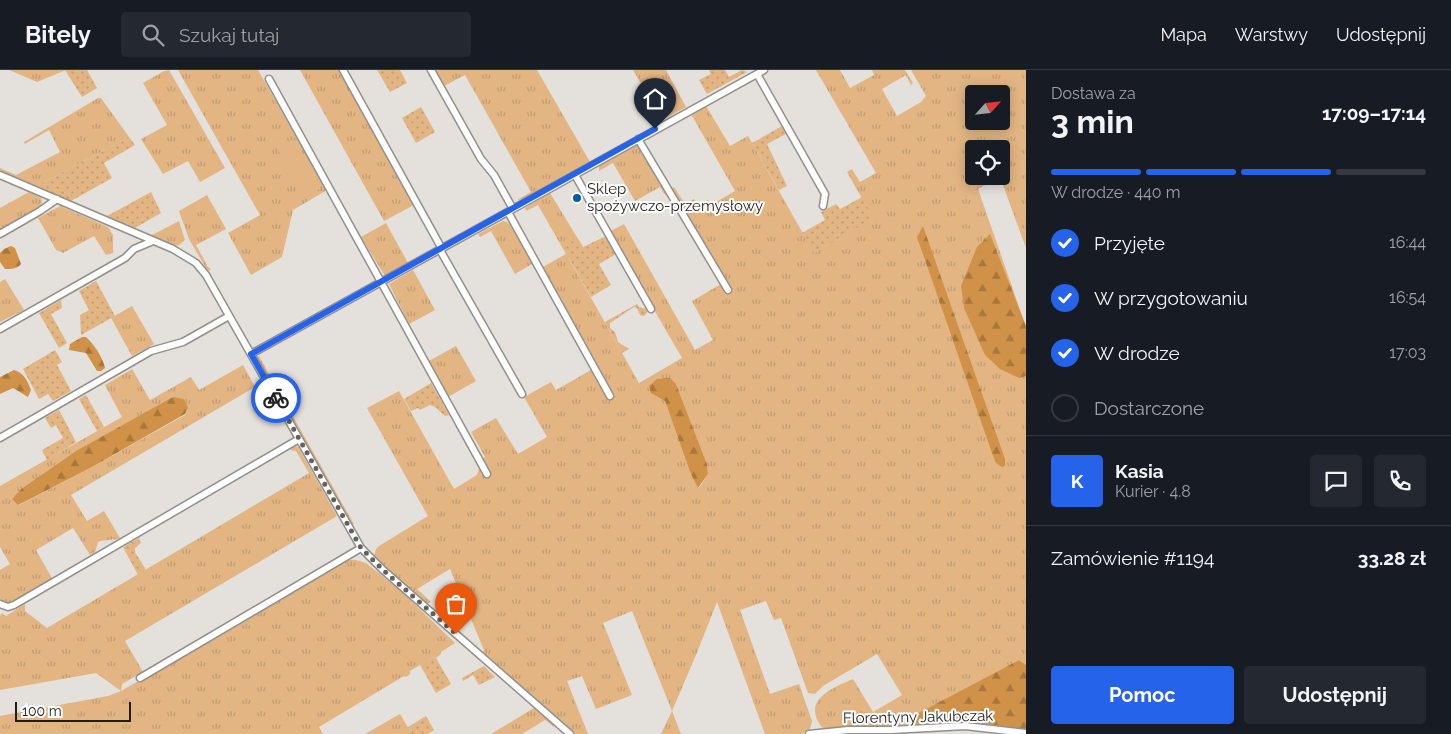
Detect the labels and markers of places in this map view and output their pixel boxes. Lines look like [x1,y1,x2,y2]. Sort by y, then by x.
pin [634,78,676,129]
place label: Sklep spożywczo-przemysłowy [587,180,763,215]
marker: Sklep spożywczo-przemysłowy [571,192,583,204]
pin [435,583,477,634]

